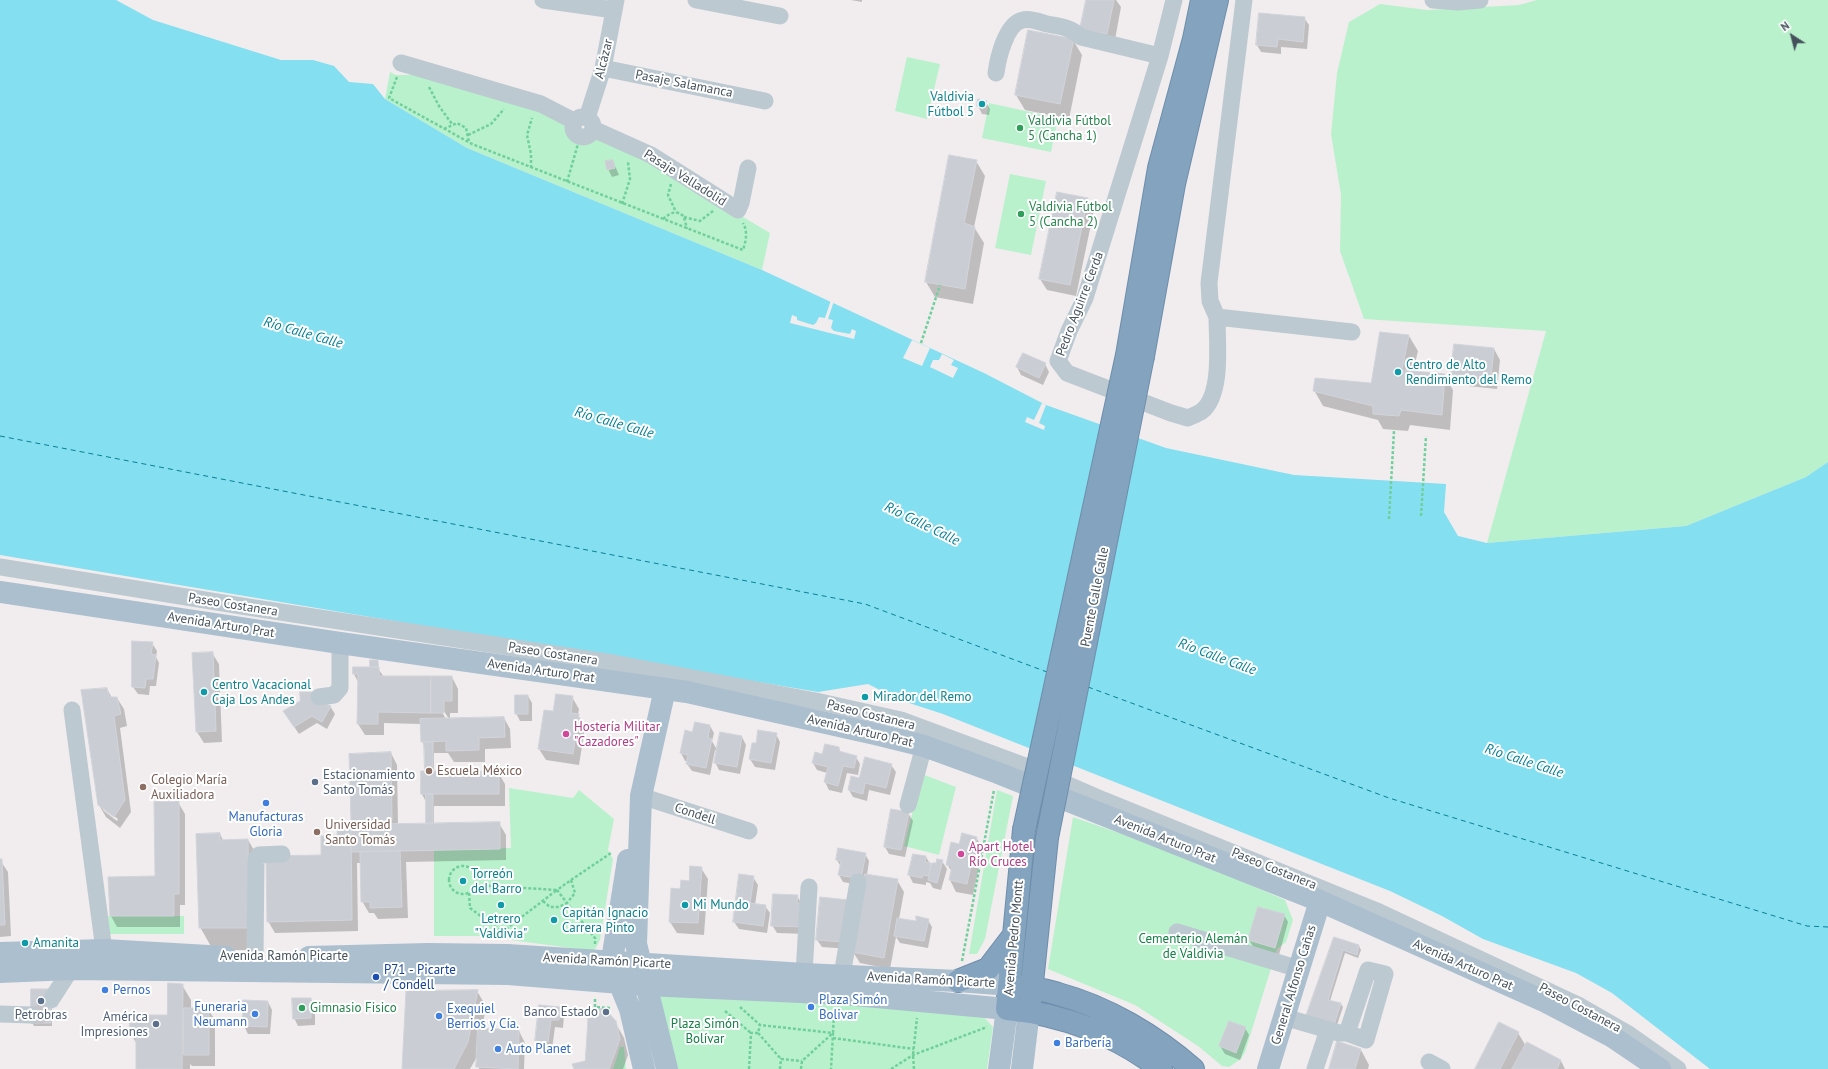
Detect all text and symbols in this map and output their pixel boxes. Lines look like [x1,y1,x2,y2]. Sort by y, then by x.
north arrow [1772,16,1812,56]
text: N [1778,19,1792,34]
street label: Alcázar [592,38,616,80]
street label: Pasaje Salamanca [634,67,734,101]
place label: Valdivia Fútbol 5 [928,89,974,120]
marker: Valdivia Fútbol 5 [977,99,987,109]
place label: Valdivia Fútbol 5 (Cancha 1) [1028,113,1111,144]
marker: Valdivia Fútbol 5 (Cancha 1) [1015,123,1025,133]
street label: Pasaje Valladolid [641,146,729,210]
place label: Valdivia Fútbol 5 (Cancha 2) [1029,199,1112,230]
marker: Valdivia Fútbol 5 (Cancha 2) [1016,209,1026,219]
street label: Pedro Aguirre Cerda [1053,250,1107,358]
water label: Río Calle Calle [261,314,345,352]
place label: Centro de Alto Rendimiento del Remo [1406,357,1532,388]
marker: Centro de Alto Rendimiento del Remo [1393,367,1403,377]
water label: Río Calle Calle [572,404,656,442]
water label: Río Calle Calle [882,499,962,549]
street label: Puente Calle Calle [1078,546,1112,648]
street label: Paseo Costanera [187,590,279,620]
street label: Avenida Arturo Prat [166,609,276,641]
water label: Río Calle Calle [1176,635,1258,679]
street label: Paseo Costanera [507,639,599,669]
street label: Avenida Arturo Prat [486,656,596,686]
place label: Centro Vacacional Caja Los Andes [212,677,311,708]
marker: Centro Vacacional Caja Los Andes [199,687,209,697]
place label: Mirador del Remo [873,689,972,705]
marker: Mirador del Remo [860,692,870,702]
street label: Paseo Costanera [825,696,917,734]
street label: Avenida Arturo Prat [806,711,914,751]
place label: Hostería Militar "Cazadores" [574,719,660,750]
marker: Hostería Militar "Cazadores" [561,729,571,739]
water label: Río Calle Calle [1483,740,1565,782]
place label: Escuela México [437,763,522,779]
marker: Escuela México [424,766,434,776]
place label: Estacionamiento Santo Tomás [323,767,415,798]
place label: Colegio María Auxiliadora [151,772,227,803]
marker: Estacionamiento Santo Tomás [310,777,320,787]
marker: Colegio María Auxiliadora [138,782,148,792]
marker: Manufacturas Gloria [261,798,271,808]
street label: Condell [673,800,717,828]
place label: Manufacturas Gloria [228,809,304,840]
street label: Avenida Arturo Prat [1112,812,1218,866]
place label: Universidad Santo Tomás [325,817,395,848]
marker: Universidad Santo Tomás [312,827,322,837]
place label: Apart Hotel Río Cruces [969,839,1033,870]
street label: Paseo Costanera [1229,845,1319,893]
marker: Apart Hotel Río Cruces [956,849,966,859]
place label: Torreón del Barro [471,866,522,897]
marker: Torreón del Barro [458,876,468,886]
street label: Avenida Pedro Montt [1001,880,1027,996]
place label: Mi Mundo [693,897,749,913]
marker: Letrero "Valdivia" [496,900,506,910]
marker: Mi Mundo [680,900,690,910]
place label: Capitán Ignacio Carrera Pinto [562,905,648,936]
place label: Letrero "Valdivia" [475,911,527,942]
marker: Capitán Ignacio Carrera Pinto [549,915,559,925]
street label: General Alfonso Cañas [1268,923,1320,1047]
park label: Cementerio Alemán de Valdivia [1138,931,1248,962]
place label: Amanita [33,935,79,951]
street label: Avenida Arturo Prat [1410,936,1516,994]
marker: Amanita [20,938,30,948]
street label: Avenida Ramón Picarte [220,948,348,964]
street label: Avenida Ramón Picarte [543,950,671,972]
place label: P71 - Picarte / Condell [384,962,456,993]
street label: Avenida Ramón Picarte [867,969,995,991]
marker: P71 - Picarte / Condell [371,972,381,982]
street label: Paseo Costanera [1536,980,1624,1036]
place label: Pernos [113,982,150,998]
marker: Pernos [100,985,110,995]
place label: Plaza Simón Bolivar [819,992,887,1023]
marker: Petrobras [36,996,46,1006]
place label: Funeraria Neumann [193,999,247,1030]
place label: Gimnasio Fisico [310,1000,397,1016]
place label: Exequiel Berrios y Cía. [447,1001,519,1032]
marker: Plaza Simón Bolivar [806,1002,816,1012]
marker: Gimnasio Fisico [297,1003,307,1013]
place label: Banco Estado [524,1004,598,1020]
place label: Petrobras [15,1007,67,1023]
marker: Banco Estado [601,1007,611,1017]
place label: América Impresiones [80,1009,148,1040]
marker: Funeraria Neumann [250,1009,260,1019]
marker: Exequiel Berrios y Cía. [434,1011,444,1021]
park label: Plaza Simón Bolívar [671,1016,739,1047]
marker: América Impresiones [151,1019,161,1029]
place label: Barbería [1065,1035,1111,1051]
marker: Barbería [1052,1038,1062,1048]
place label: Auto Planet [506,1041,571,1057]
marker: Auto Planet [493,1044,503,1054]

